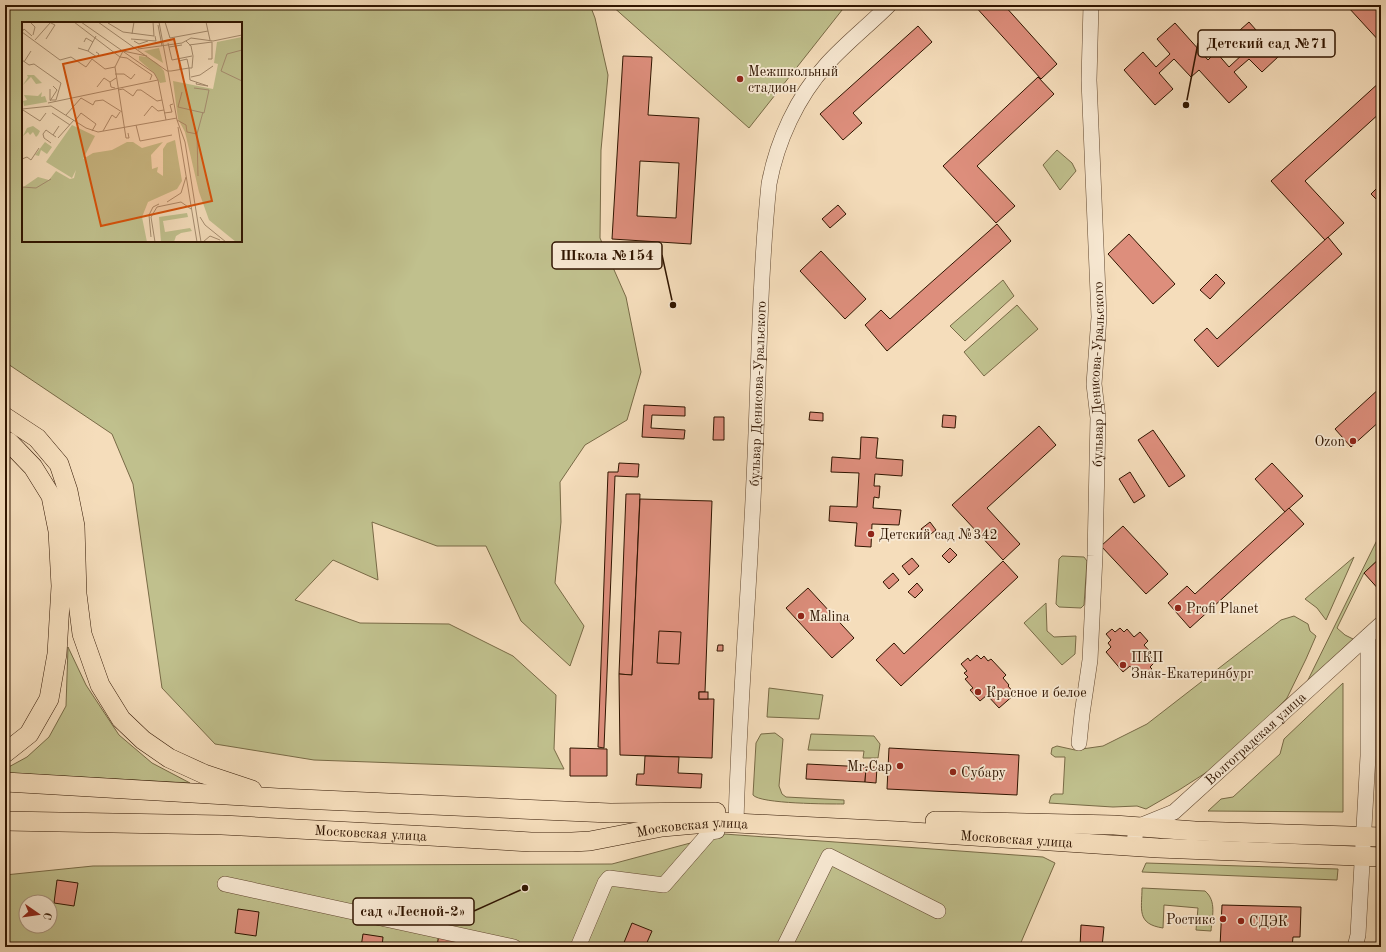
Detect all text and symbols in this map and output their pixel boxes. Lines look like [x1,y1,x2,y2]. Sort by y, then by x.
inset map [22,22,242,242]
callout: Детский сад №71 [1198,30,1335,57]
text: Детский сад №71 [1206,37,1328,52]
place label: Межшкольный стадион [748,65,838,95]
marker: Межшкольный стадион [735,74,745,84]
callout: Школа №154 [552,242,662,269]
text: Школа №154 [560,249,654,264]
street label: бульвар Денисова-Уральского [1088,281,1107,467]
street label: бульвар Денисова-Уральского [748,300,769,487]
place label: Ozon [1315,435,1345,449]
marker: Ozon [1348,436,1358,446]
place label: Детский сад №342 [879,528,998,542]
marker: Детский сад №342 [866,529,876,539]
place label: Profi Planet [1186,602,1259,616]
marker: Profi Planet [1173,603,1183,613]
place label: Malina [809,610,850,624]
marker: Malina [796,611,806,621]
place label: ПКП Знак-Екатеринбург [1131,651,1253,681]
marker: ПКП Знак-Екатеринбург [1118,660,1128,670]
place label: Красное и белое [986,686,1087,700]
marker: Красное и белое [973,687,983,697]
street label: Волгоградская улица [1203,690,1309,788]
place label: Mr.Cap [847,760,892,774]
marker: Mr.Cap [895,761,905,771]
place label: Субару [961,766,1007,780]
marker: Субару [948,767,958,777]
street label: Московская улица [635,816,749,840]
street label: Московская улица [314,824,427,844]
street label: Московская улица [960,829,1073,850]
north arrow [18,894,58,934]
callout: сад «Лесной-2» [353,898,474,925]
text: сад «Лесной-2» [360,905,466,920]
text: С [40,911,52,921]
place label: Ростикс [1166,913,1215,927]
marker: Ростикс [1218,914,1228,924]
place label: СДЭК [1249,915,1288,929]
marker: СДЭК [1236,916,1246,926]

